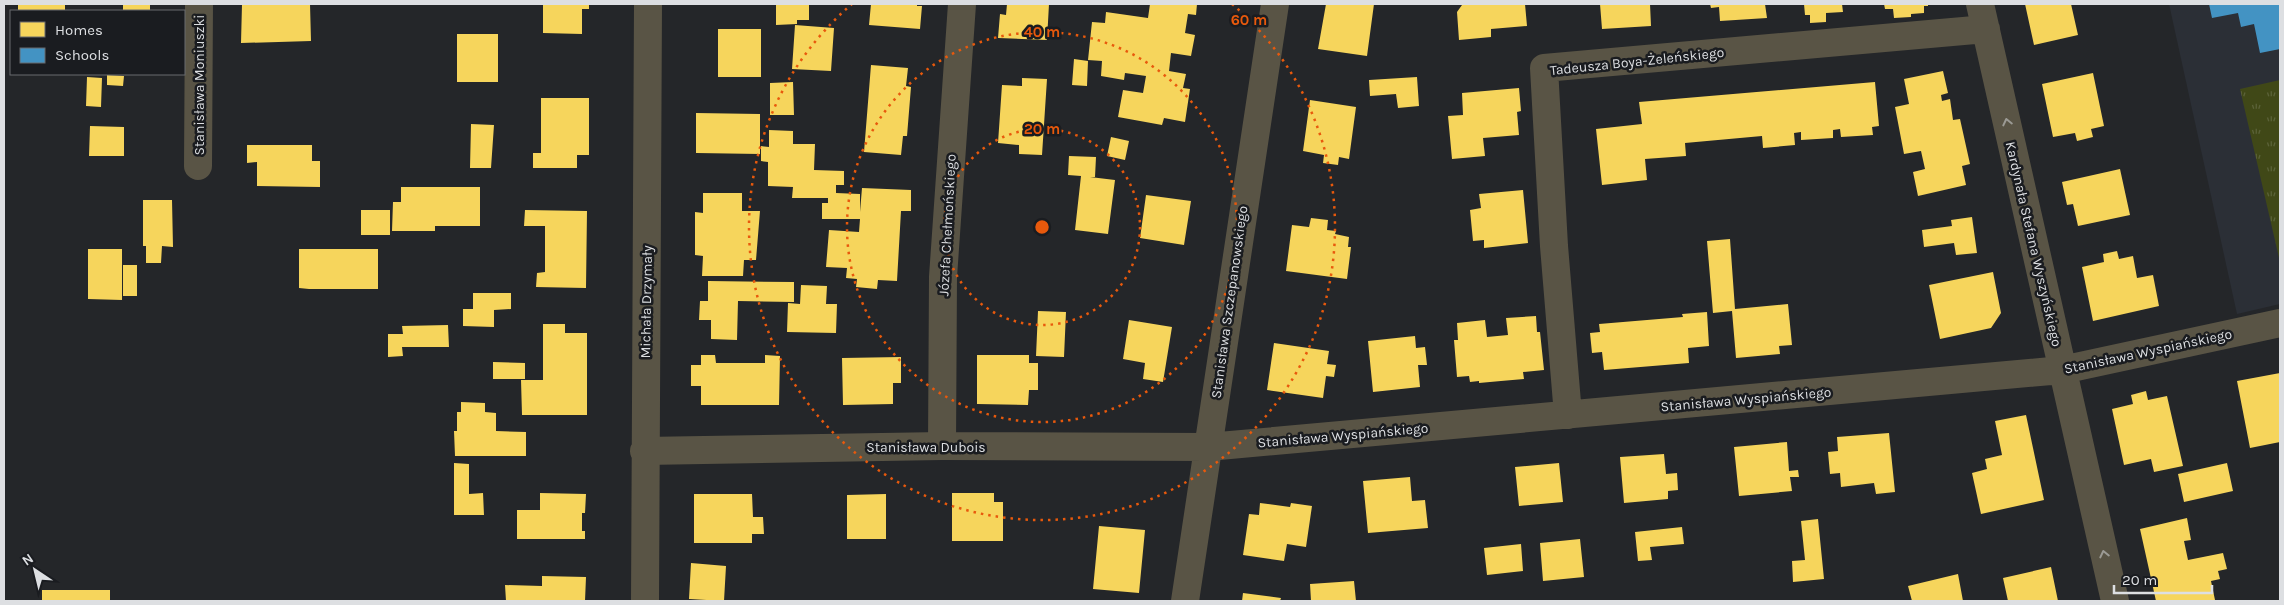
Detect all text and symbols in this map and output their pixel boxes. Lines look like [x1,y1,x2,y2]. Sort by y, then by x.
legend [10,10,185,75]
text: 60 m [1231,11,1267,29]
street label: Stanisława Moniuszki [191,15,208,155]
text: Homes [55,21,103,39]
text: 40 m [1024,23,1060,41]
street label: Tadeusza Boya-Żeleńskiego [1549,44,1725,79]
text: Schools [55,46,109,64]
one-way arrow [2002,118,2013,127]
text: 20 m [1024,120,1060,138]
street label: Kardynała Stefana Wyszyńskiego [2002,140,2065,348]
street label: Józefa Chełmońskiego [935,153,960,297]
street label: Stanisława Szczepanowskiego [1208,204,1251,400]
centre of rings [1033,218,1051,236]
street label: Michała Drzymały [637,245,656,359]
street label: Stanisława Wyspiańskiego [2063,325,2234,378]
street label: Stanisława Wyspiańskiego [1660,384,1832,415]
street label: Stanisława Wyspiańskiego [1257,420,1429,451]
street label: Stanisława Dubois [866,439,986,456]
north arrow [10,545,60,595]
one-way arrow [2099,549,2110,558]
text: N [19,550,37,570]
scale bar [2114,562,2212,594]
text: 20 m [2122,571,2157,589]

